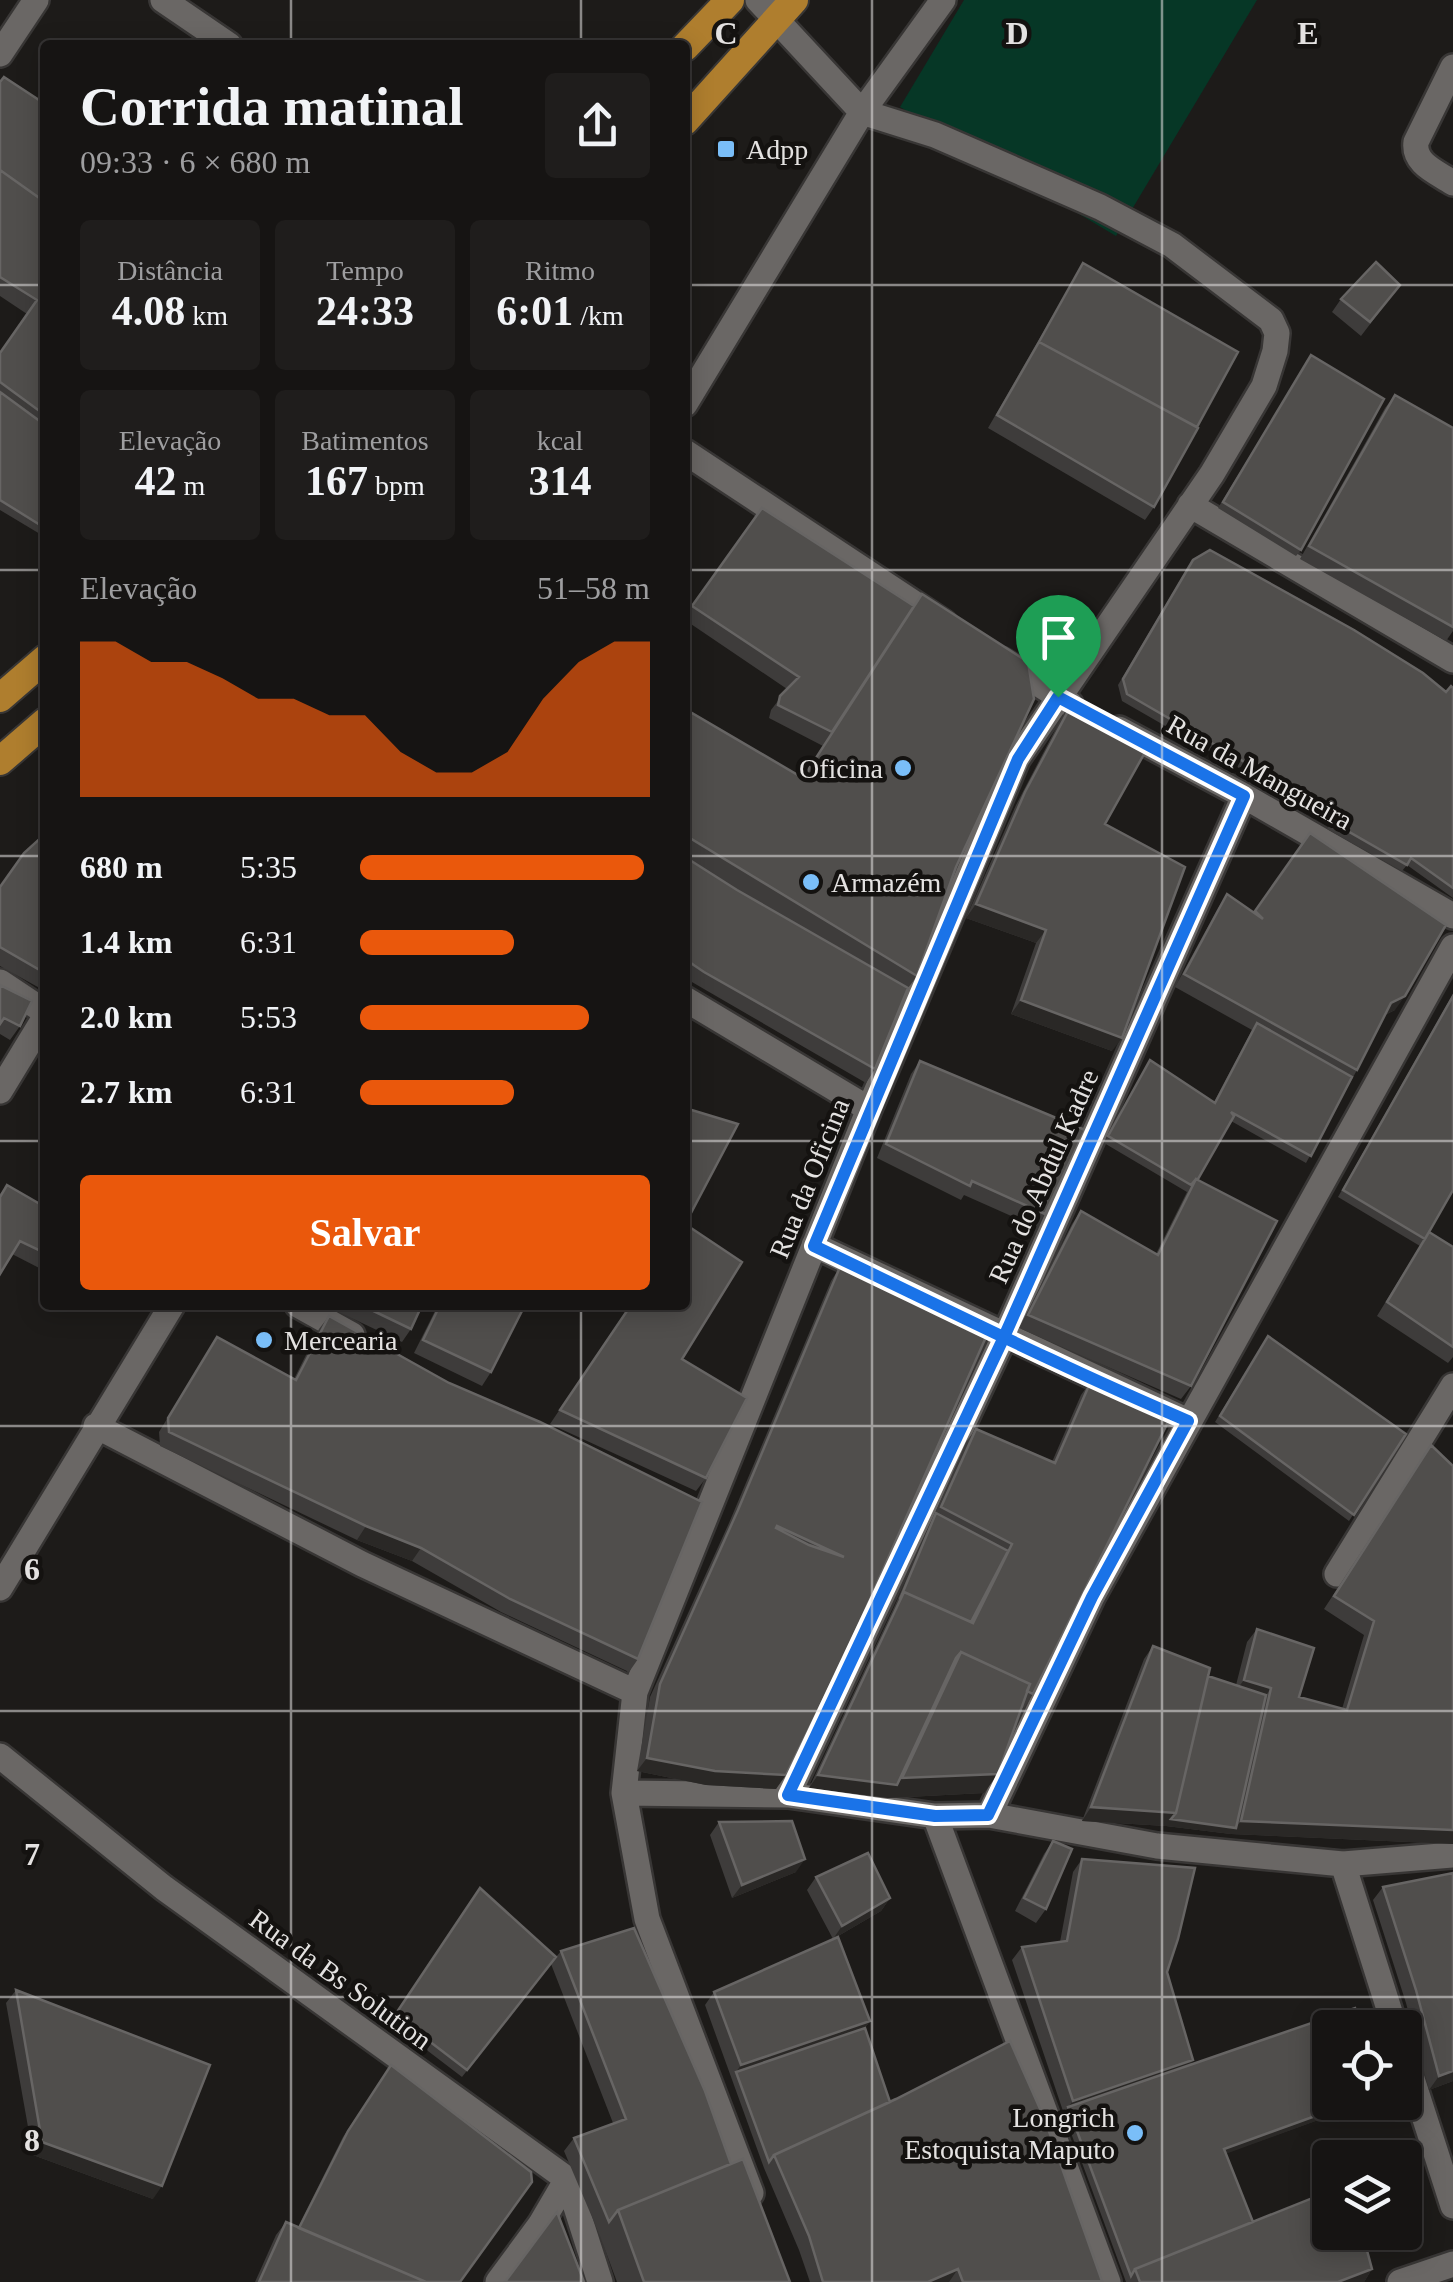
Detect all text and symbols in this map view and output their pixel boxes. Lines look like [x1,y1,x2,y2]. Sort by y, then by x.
text: C [714,15,738,51]
text: D [1005,15,1029,51]
text: E [1297,15,1319,51]
button: share [545,73,650,178]
text: Corrida matinal [80,76,463,137]
place label: Adpp [746,134,808,165]
marker: Adpp [715,138,737,160]
text: 09:33 · 6 × 680 m [80,144,310,180]
text: Distância [117,255,223,286]
text: Tempo [326,255,404,286]
text: Ritmo [525,255,595,286]
text: 4.08 [112,288,185,334]
text: 24:33 [316,288,414,334]
text: 6:01 [496,288,573,334]
text: km [185,300,228,331]
text: /km [573,300,624,331]
text: Elevação [119,425,221,456]
text: Batimentos [301,425,429,456]
text: kcal [537,425,583,456]
text: 42 [135,458,177,504]
text: 167 [305,458,368,504]
text: 314 [529,458,592,504]
text: m [177,470,205,501]
text: bpm [368,470,425,501]
text: Elevação [80,570,197,606]
text: 51–58 m [537,570,650,606]
pin [1016,595,1101,698]
icon: arrive [1031,610,1086,665]
street label: Rua da Mangueira [1162,709,1358,836]
place label: Oficina [799,753,884,784]
marker: Oficina [892,757,914,779]
text: 680 m [80,849,163,885]
text: 5:35 [240,849,297,885]
place label: Armazém [831,867,942,898]
marker: Armazém [800,871,822,893]
text: 1.4 km [80,924,172,960]
text: 6:31 [240,924,297,960]
text: 2.0 km [80,999,172,1035]
text: 5:53 [240,999,297,1035]
street label: Rua do Abdul Kadre [982,1064,1105,1288]
text: 2.7 km [80,1074,172,1110]
text: 6:31 [240,1074,297,1110]
street label: Rua da Oficina [763,1093,856,1263]
button: Salvar [80,1175,650,1290]
place label: Mercearia [284,1325,398,1356]
marker: Mercearia [253,1329,275,1351]
text: 6 [24,1551,40,1587]
text: 7 [24,1836,40,1872]
street label: Rua da Bs Solution [244,1903,438,2056]
map controls [1312,2010,1422,2250]
button: locate [1312,2010,1422,2120]
place label: Longrich Estoquista Maputo [904,2102,1115,2165]
text: 8 [24,2122,40,2158]
marker: Longrich Estoquista Maputo [1124,2122,1146,2144]
button: layers [1312,2140,1422,2250]

